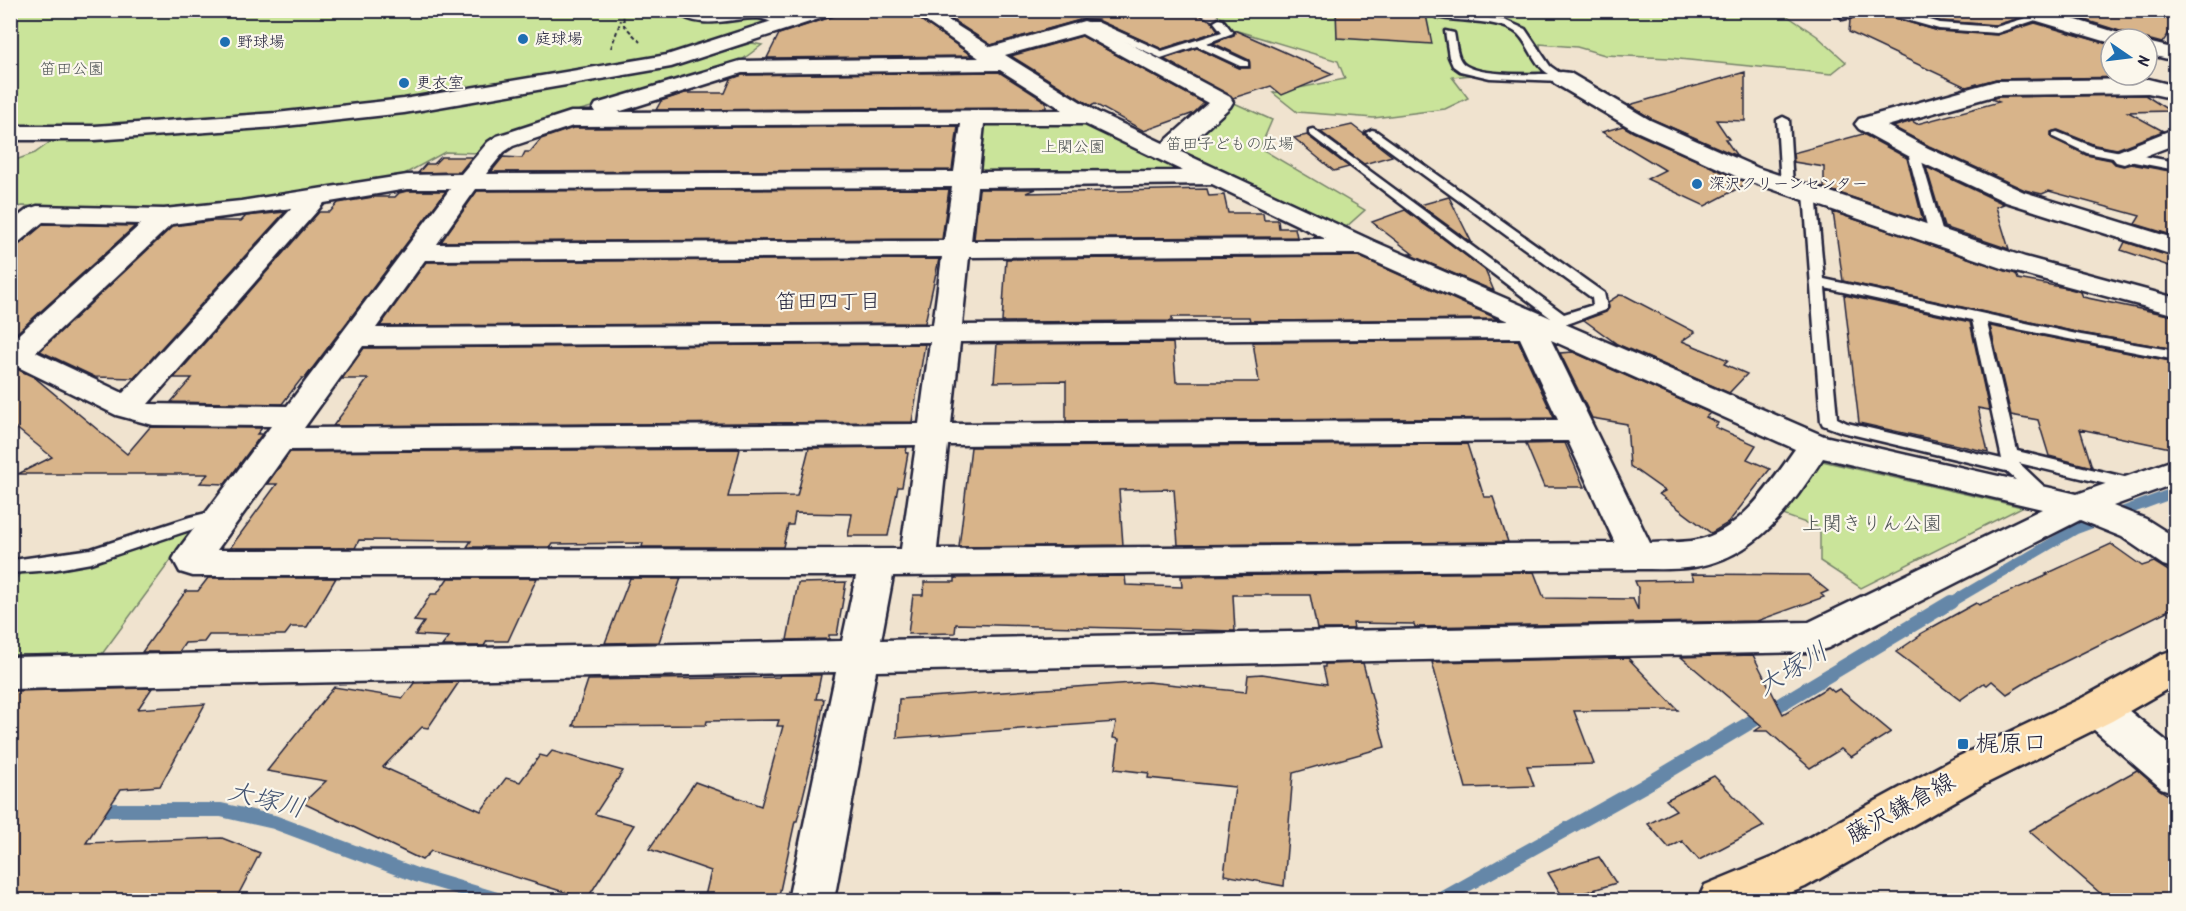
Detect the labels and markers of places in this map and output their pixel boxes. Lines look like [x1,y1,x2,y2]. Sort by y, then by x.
place label: 庭球場 [535,27,583,52]
place label: 野球場 [237,30,285,55]
marker: 庭球場 [516,32,530,46]
marker: 野球場 [218,35,232,49]
place label: 更衣室 [416,71,464,96]
marker: 更衣室 [397,76,411,90]
place label: 深沢クリーンセンター [1709,172,1868,197]
marker: 深沢クリーンセンター [1690,177,1704,191]
place label: 梶原口 [1975,725,2047,764]
marker: 梶原口 [1956,737,1970,751]

